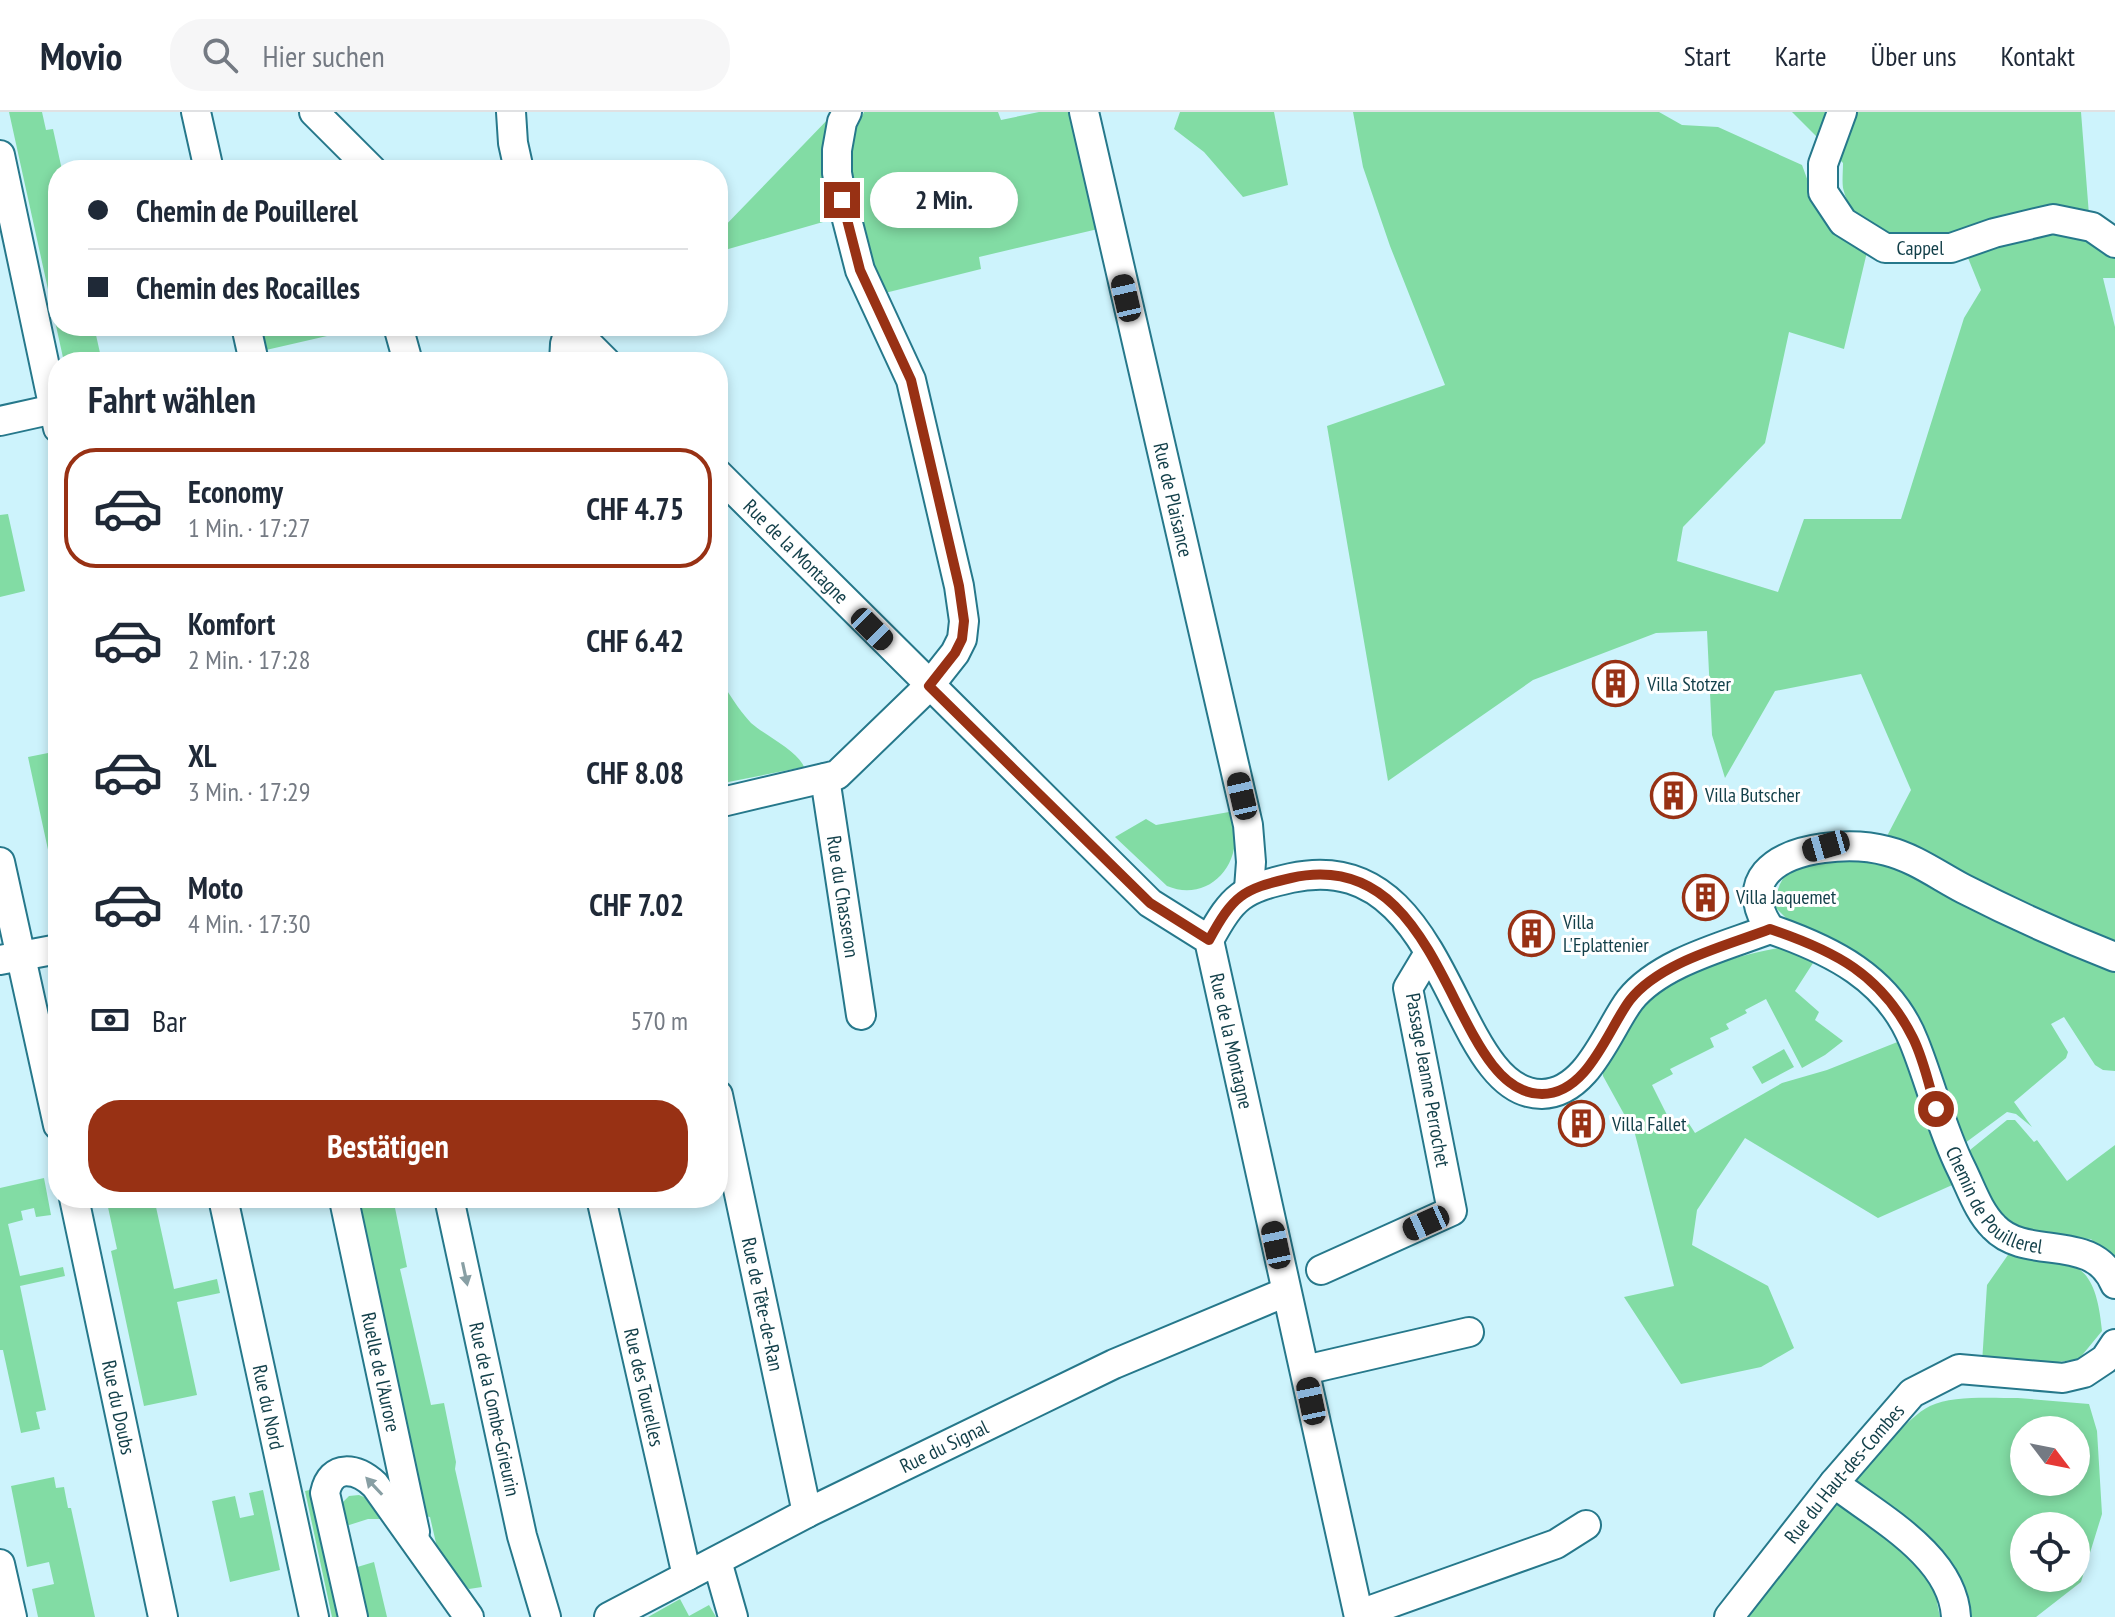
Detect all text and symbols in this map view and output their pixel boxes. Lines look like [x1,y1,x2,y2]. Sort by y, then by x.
search box [170,19,730,91]
text: Movio [40,31,122,80]
icon: search [198,33,242,77]
text: Hier suchen [262,36,385,75]
text: Start [1684,37,1731,74]
text: Karte [1775,37,1827,74]
text: Über uns [1871,37,1956,74]
text: Kontakt [2000,37,2075,74]
callout: 2 Min. [870,172,1018,228]
route end [824,182,860,218]
text: 2 Min. [915,183,973,216]
text: Chemin de Pouillerel [136,191,358,230]
street label: Cappel [1897,235,1944,261]
text: Chemin des Rocailles [136,268,360,307]
car [1109,272,1143,324]
text: Fahrt wählen [88,376,256,423]
street label: Rue de Plaisance [1147,440,1199,560]
icon: car [92,472,164,544]
text: Economy [188,472,283,511]
text: CHF 4.75 [586,489,684,528]
street label: Rue de la Montagne [738,494,854,609]
text: 1 Min. · 17:27 [188,511,310,544]
icon: car [92,604,164,676]
text: Komfort [188,604,275,643]
car [847,604,897,654]
text: CHF 6.42 [586,621,684,660]
text: 2 Min. · 17:28 [188,643,310,676]
building icon: Villa Stotzer [1592,660,1640,708]
place label: Villa Stotzer [1646,671,1731,697]
icon: car [92,736,164,808]
text: XL [188,736,217,775]
text: CHF 8.08 [586,753,684,792]
car [1225,770,1259,822]
building icon: Villa Butscher [1650,771,1698,819]
text: 3 Min. · 17:29 [188,775,310,808]
place label: Villa Butscher [1704,782,1801,808]
car [1800,828,1852,864]
street label: Rue du Chasseron [821,834,865,959]
icon: car [92,868,164,940]
text: Moto [188,868,243,907]
building icon: Villa Jaquemet [1681,873,1729,921]
place label: Villa Jaquemet [1735,884,1837,910]
text: CHF 7.02 [589,885,684,924]
text: 4 Min. · 17:30 [188,907,310,940]
place label: Villa L'Eplattenier [1562,909,1649,958]
building icon: Villa L'Eplattenier [1508,910,1556,958]
street label: Rue de la Montagne [1204,971,1259,1111]
street label: Passage Jeanne Perrochet [1400,991,1456,1170]
icon: cash [88,998,132,1042]
text: Bar [152,1001,186,1040]
text: 570 m [630,1004,688,1037]
route start [1918,1091,1954,1127]
button: Bestätigen [88,1100,688,1192]
building icon: Villa Fallet [1557,1100,1605,1148]
place label: Villa Fallet [1611,1111,1687,1137]
street label: Chemin de Pouillerel [1940,1142,2045,1260]
car [1399,1202,1453,1244]
car [1259,1219,1293,1271]
street label: Rue de Tête-de-Ran [736,1235,789,1373]
one-way arrow [459,1262,472,1287]
street label: Ruelle de l'Aurore [355,1310,406,1434]
street label: Rue de la Combe-Grieurin [463,1320,526,1498]
street label: Rue des Tourelles [618,1325,670,1449]
street label: Rue du Doubs [96,1358,141,1457]
street label: Rue du Nord [247,1362,290,1452]
car [1294,1375,1328,1427]
street label: Rue du Haut-des-Combes [1779,1398,1910,1549]
street label: Rue du Signal [895,1414,993,1479]
north arrow [2010,1416,2090,1496]
map controls [2010,1416,2090,1592]
one-way arrow [365,1476,383,1496]
button: locate [2010,1512,2090,1592]

